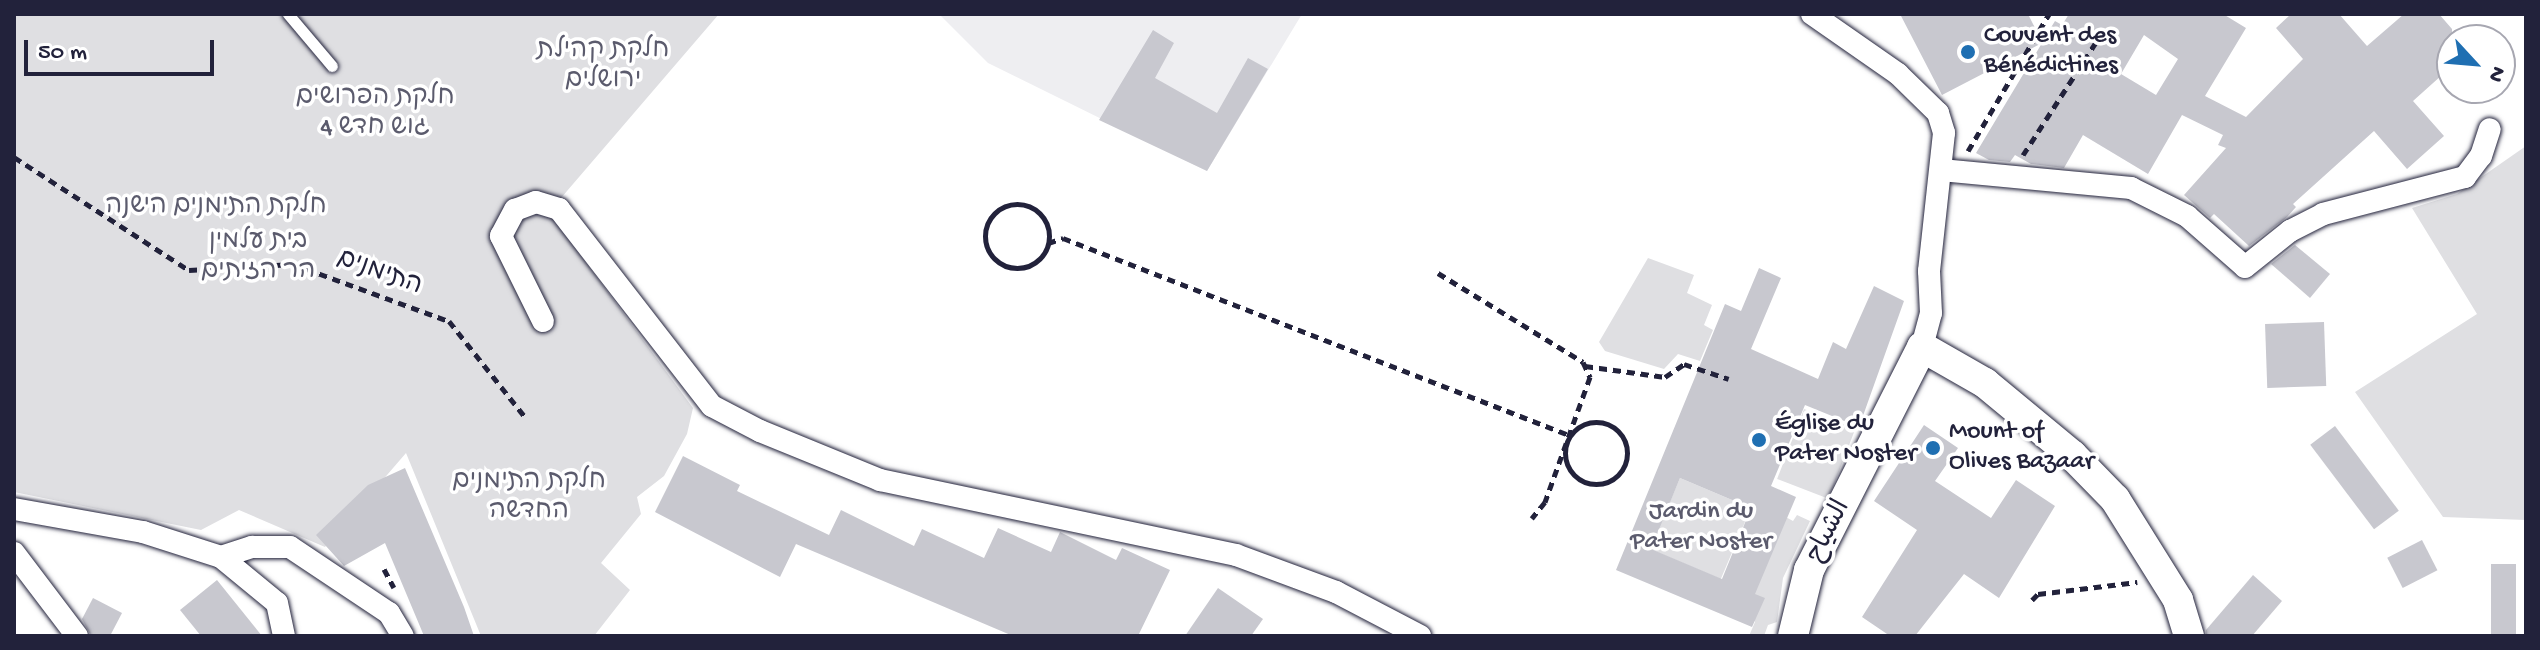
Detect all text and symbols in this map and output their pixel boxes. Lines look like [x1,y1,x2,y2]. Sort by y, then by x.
place label: Couvent des Bénédictines [1984,21,2118,82]
scale bar [28,24,218,74]
north arrow [2436,24,2516,104]
park label: חלקת קהילת ירושלים [537,36,669,98]
text: 50 m [38,39,87,68]
marker: Couvent des Bénédictines [1959,43,1977,61]
text: N [2481,61,2511,86]
park label: חלקת הפרושים גוש חדש 4 [295,83,455,144]
park label: חלקת התימנים הישנה [105,192,327,224]
park label: בית עלמין הר הזיתים [201,227,315,288]
street label: התימנים [332,244,426,304]
place label: Église du Pater Noster [1775,409,1916,470]
place label: Mount of Olives Bazaar [1949,417,2094,478]
marker: Église du Pater Noster [1750,431,1768,449]
marker: Mount of Olives Bazaar [1924,439,1942,457]
park label: חלקת התימנים החדשה [452,467,606,528]
street label: الشياح [1801,496,1859,568]
park label: Jardin du Pater Noster [1630,497,1772,558]

